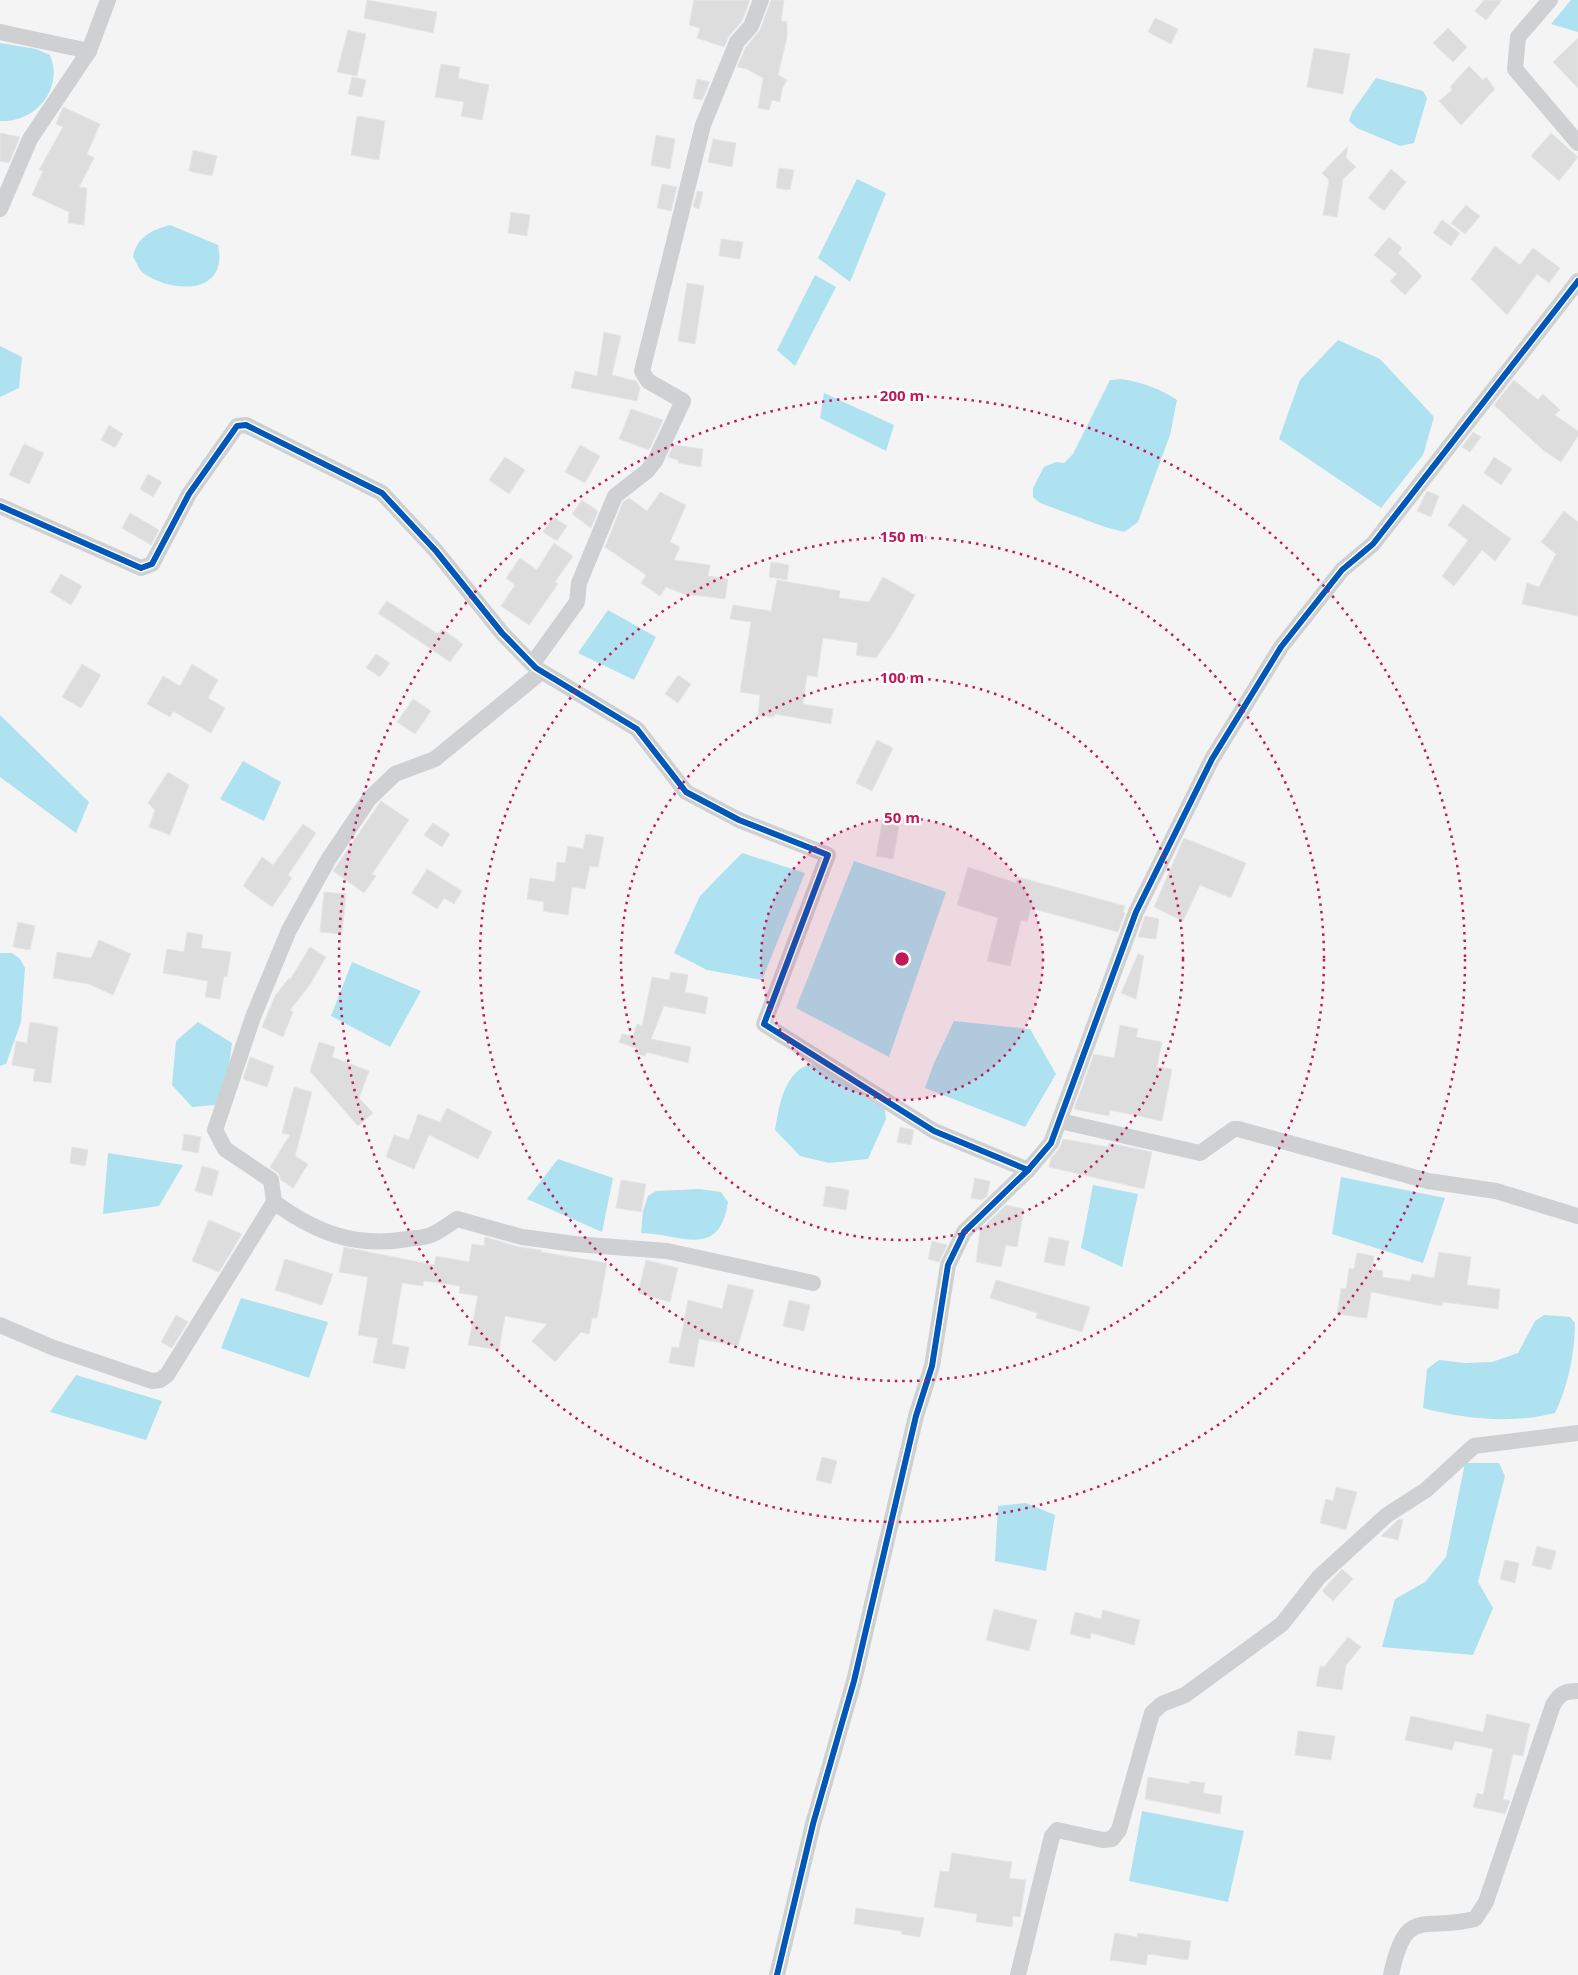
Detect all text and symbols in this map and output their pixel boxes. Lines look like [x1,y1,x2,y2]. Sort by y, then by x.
text: 200 m [880,385,924,405]
text: 150 m [880,526,924,546]
text: 100 m [880,667,924,687]
text: 50 m [884,807,920,827]
centre of rings [893,950,911,968]

